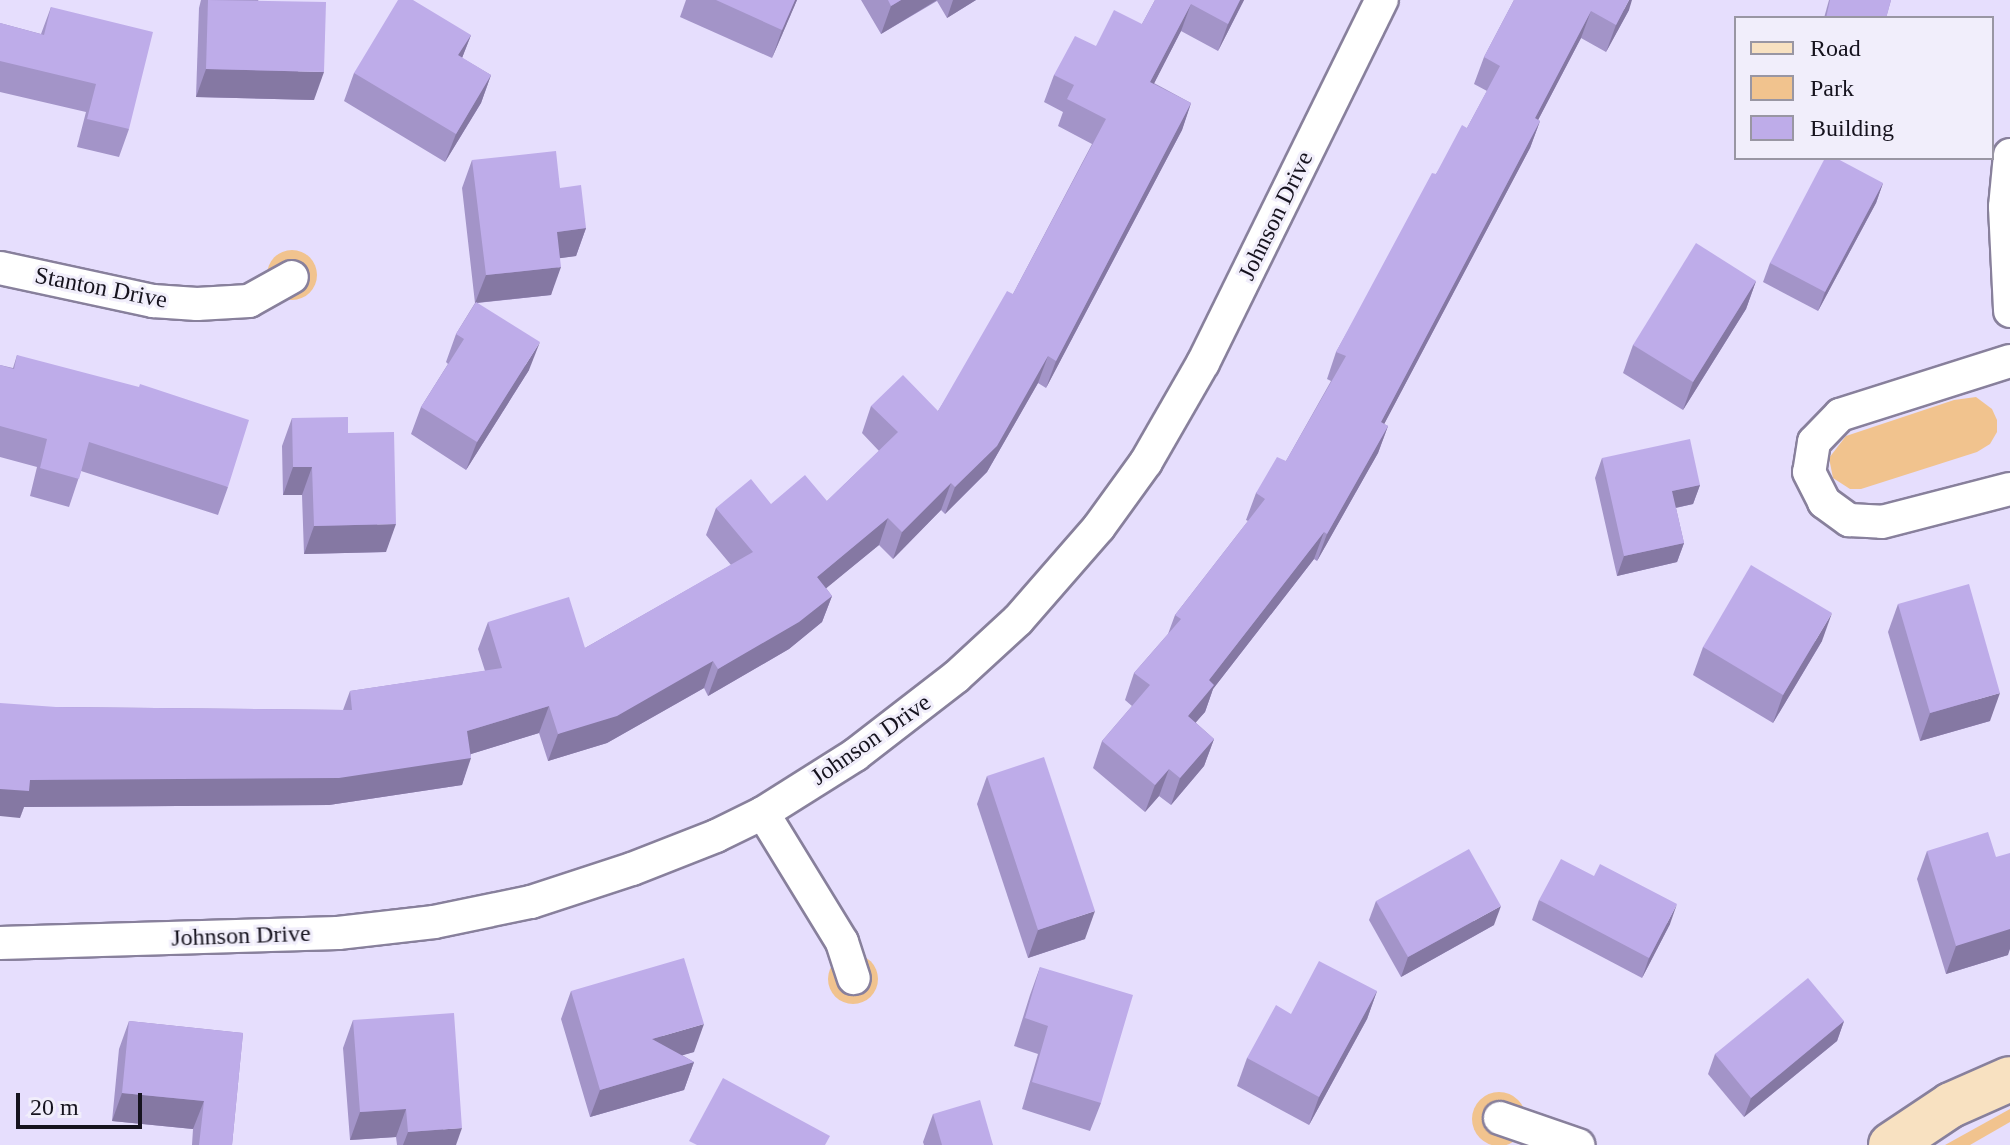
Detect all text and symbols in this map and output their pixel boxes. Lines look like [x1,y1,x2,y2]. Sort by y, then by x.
legend [1734,16,1994,160]
text: Road [1810,35,1861,61]
text: Park [1810,75,1854,101]
text: Building [1810,115,1894,141]
street label: Johnson Drive [1233,147,1319,285]
street label: Stanton Drive [32,261,170,315]
street label: Johnson Drive [806,688,936,792]
street label: Johnson Drive [171,919,311,953]
scale bar [20,1077,146,1127]
text: 20 m [30,1094,79,1120]

